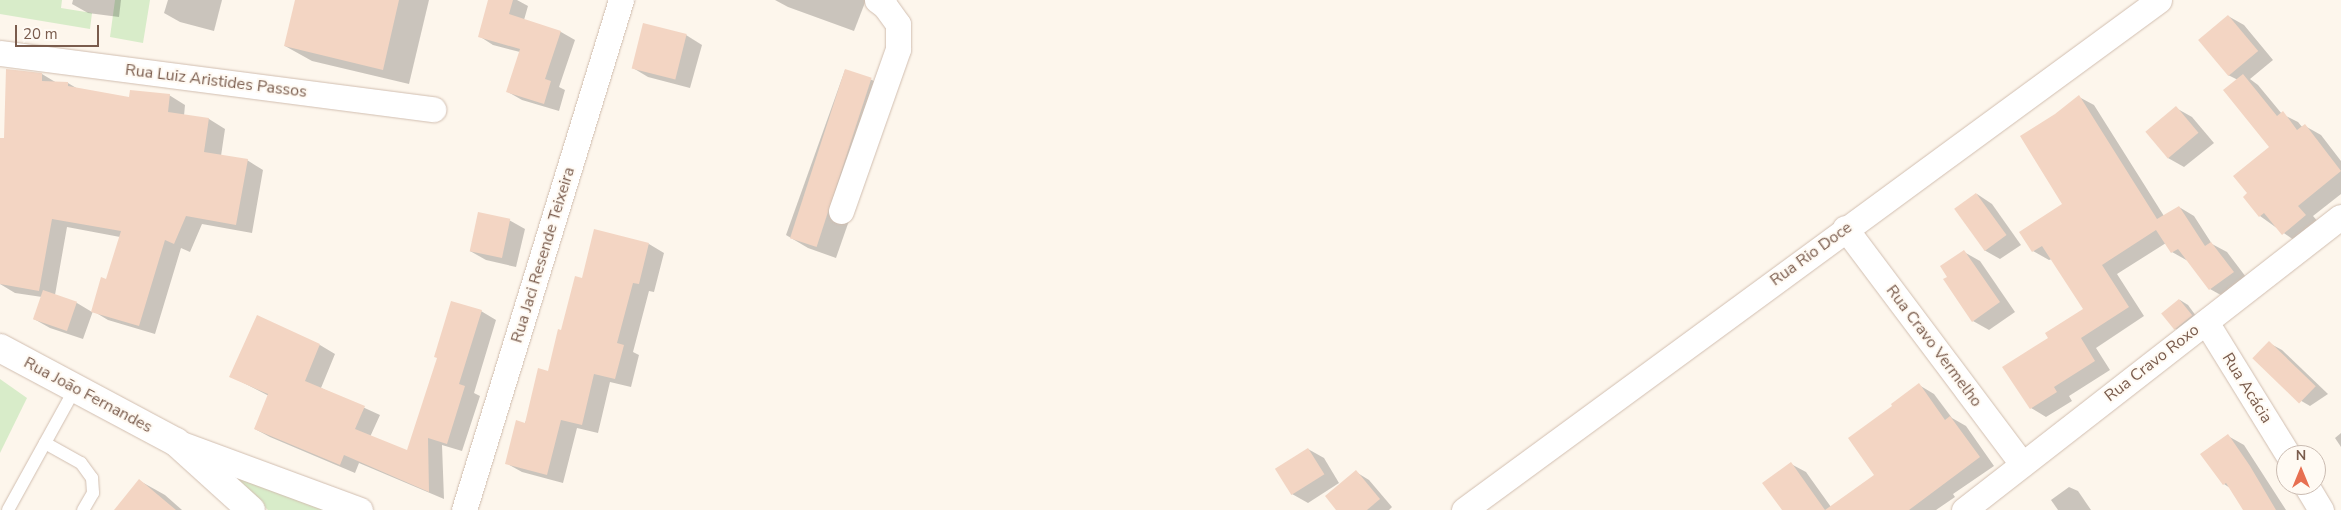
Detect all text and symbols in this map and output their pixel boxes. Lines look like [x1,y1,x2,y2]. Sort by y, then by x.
scale bar [18,15,101,47]
text: 20 m [23,24,58,44]
street label: Rua Luiz Aristides Passos [124,60,308,102]
street label: Rua Jaci Resende Teixeira [507,165,579,345]
street label: Rua Rio Doce [1766,218,1856,290]
street label: Rua Cravo Vermelho [1882,281,1986,411]
street label: Rua Cravo Roxo [2101,320,2203,406]
street label: Rua Acácia [2218,349,2276,427]
street label: Rua João Fernandes [20,353,156,437]
north arrow [2276,445,2326,495]
text: N [2296,446,2306,465]

